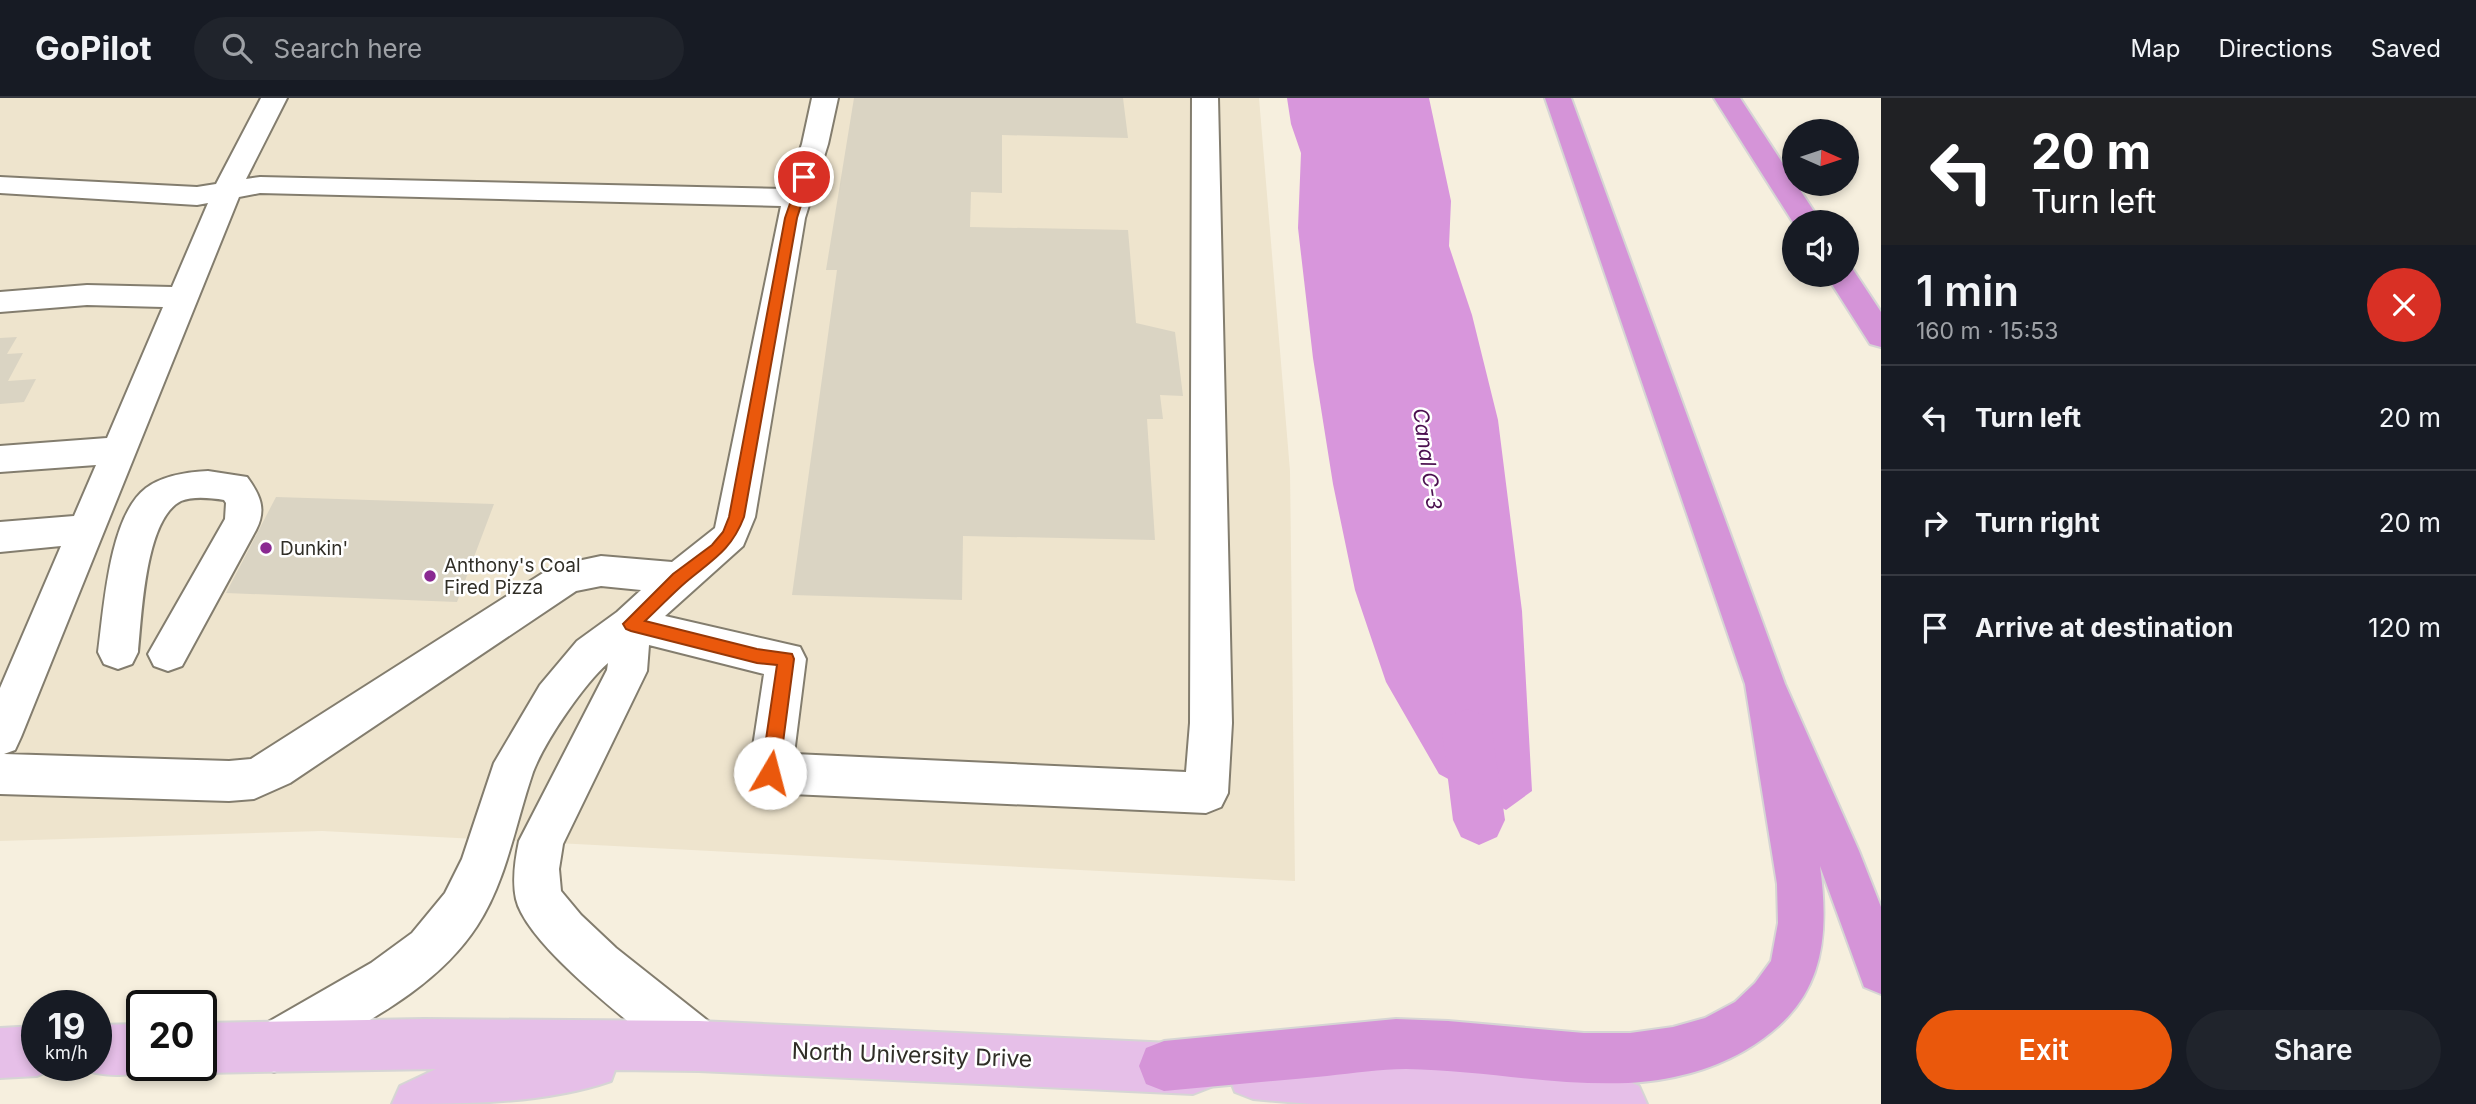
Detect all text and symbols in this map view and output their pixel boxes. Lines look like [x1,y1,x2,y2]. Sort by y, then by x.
search box [194,17,684,80]
text: GoPilot [35,28,152,68]
icon: search [218,29,256,67]
text: Search here [274,33,422,64]
text: Map [2131,34,2180,63]
text: Directions [2218,34,2333,63]
text: Saved [2371,34,2441,63]
north arrow [1782,119,1858,196]
map controls [1782,119,1859,287]
text: 20 m [2031,122,2151,181]
icon: left [1916,126,2007,217]
pin [774,147,834,207]
icon: arrive [785,158,823,196]
text: Turn left [2031,182,2156,221]
button: sound [1782,210,1859,287]
text: 1 min [1916,265,2019,316]
button: close [2367,268,2441,342]
text: 160 m · 15:53 [1916,317,2058,345]
icon: left [1916,399,1954,437]
text: Turn left [1975,402,2081,433]
text: 20 m [2379,402,2441,433]
water label: Canal C-3 [1408,407,1447,511]
icon: right [1916,504,1954,542]
text: Turn right [1975,507,2100,538]
text: 20 m [2379,507,2441,538]
place label: Dunkin' [280,537,348,560]
marker: Dunkin' [258,540,274,556]
place label: Anthony's Coal Fired Pizza [444,554,581,599]
marker: Anthony's Coal Fired Pizza [422,568,438,584]
icon: arrive [1916,609,1954,647]
text: Arrive at destination [1975,612,2234,643]
text: 120 m [2368,612,2441,643]
position arrow [733,736,807,810]
speed limit sign: 20 [126,990,217,1081]
text: 19 [48,1005,85,1047]
button: Exit [1916,1010,2172,1090]
button: Share [2186,1010,2441,1090]
street label: North University Drive [791,1037,1033,1073]
text: km/h [45,1042,88,1063]

